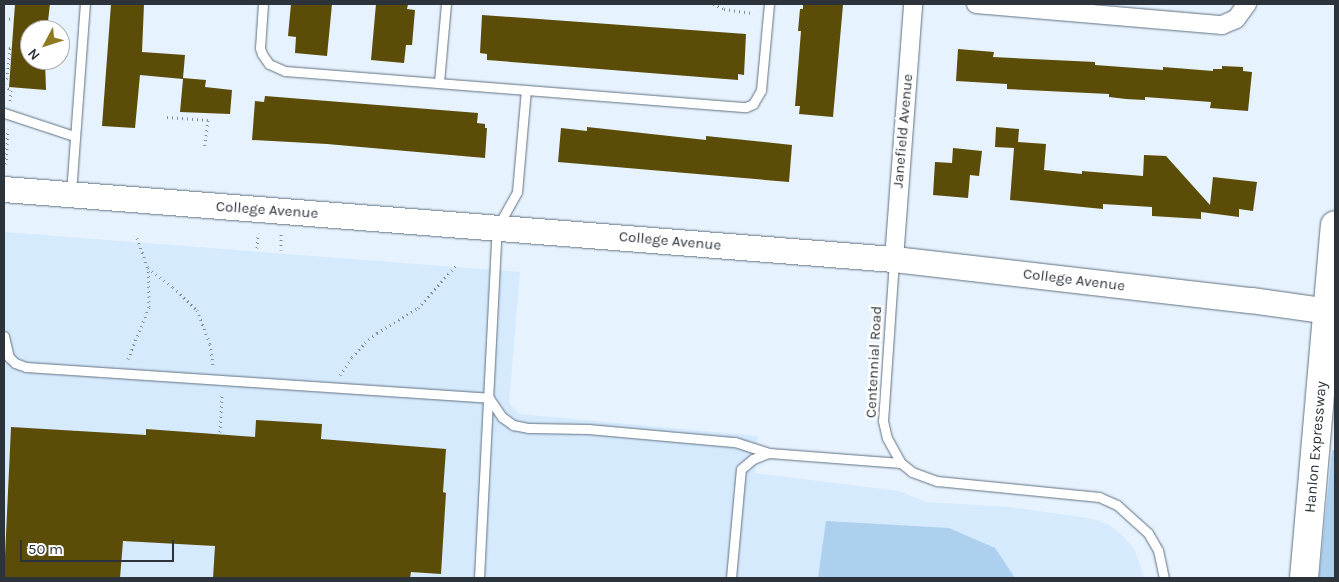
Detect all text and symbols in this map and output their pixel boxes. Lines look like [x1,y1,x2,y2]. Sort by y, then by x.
north arrow [20,20,70,70]
text: N [24,45,44,64]
street label: Janefield Avenue [889,73,917,189]
street label: College Avenue [215,197,319,223]
street label: College Avenue [618,228,722,254]
street label: College Avenue [1022,265,1126,295]
street label: Centennial Road [862,305,886,419]
street label: Hanlon Expressway [1301,380,1331,514]
scale bar [22,530,176,562]
text: 50 m [28,540,63,558]

